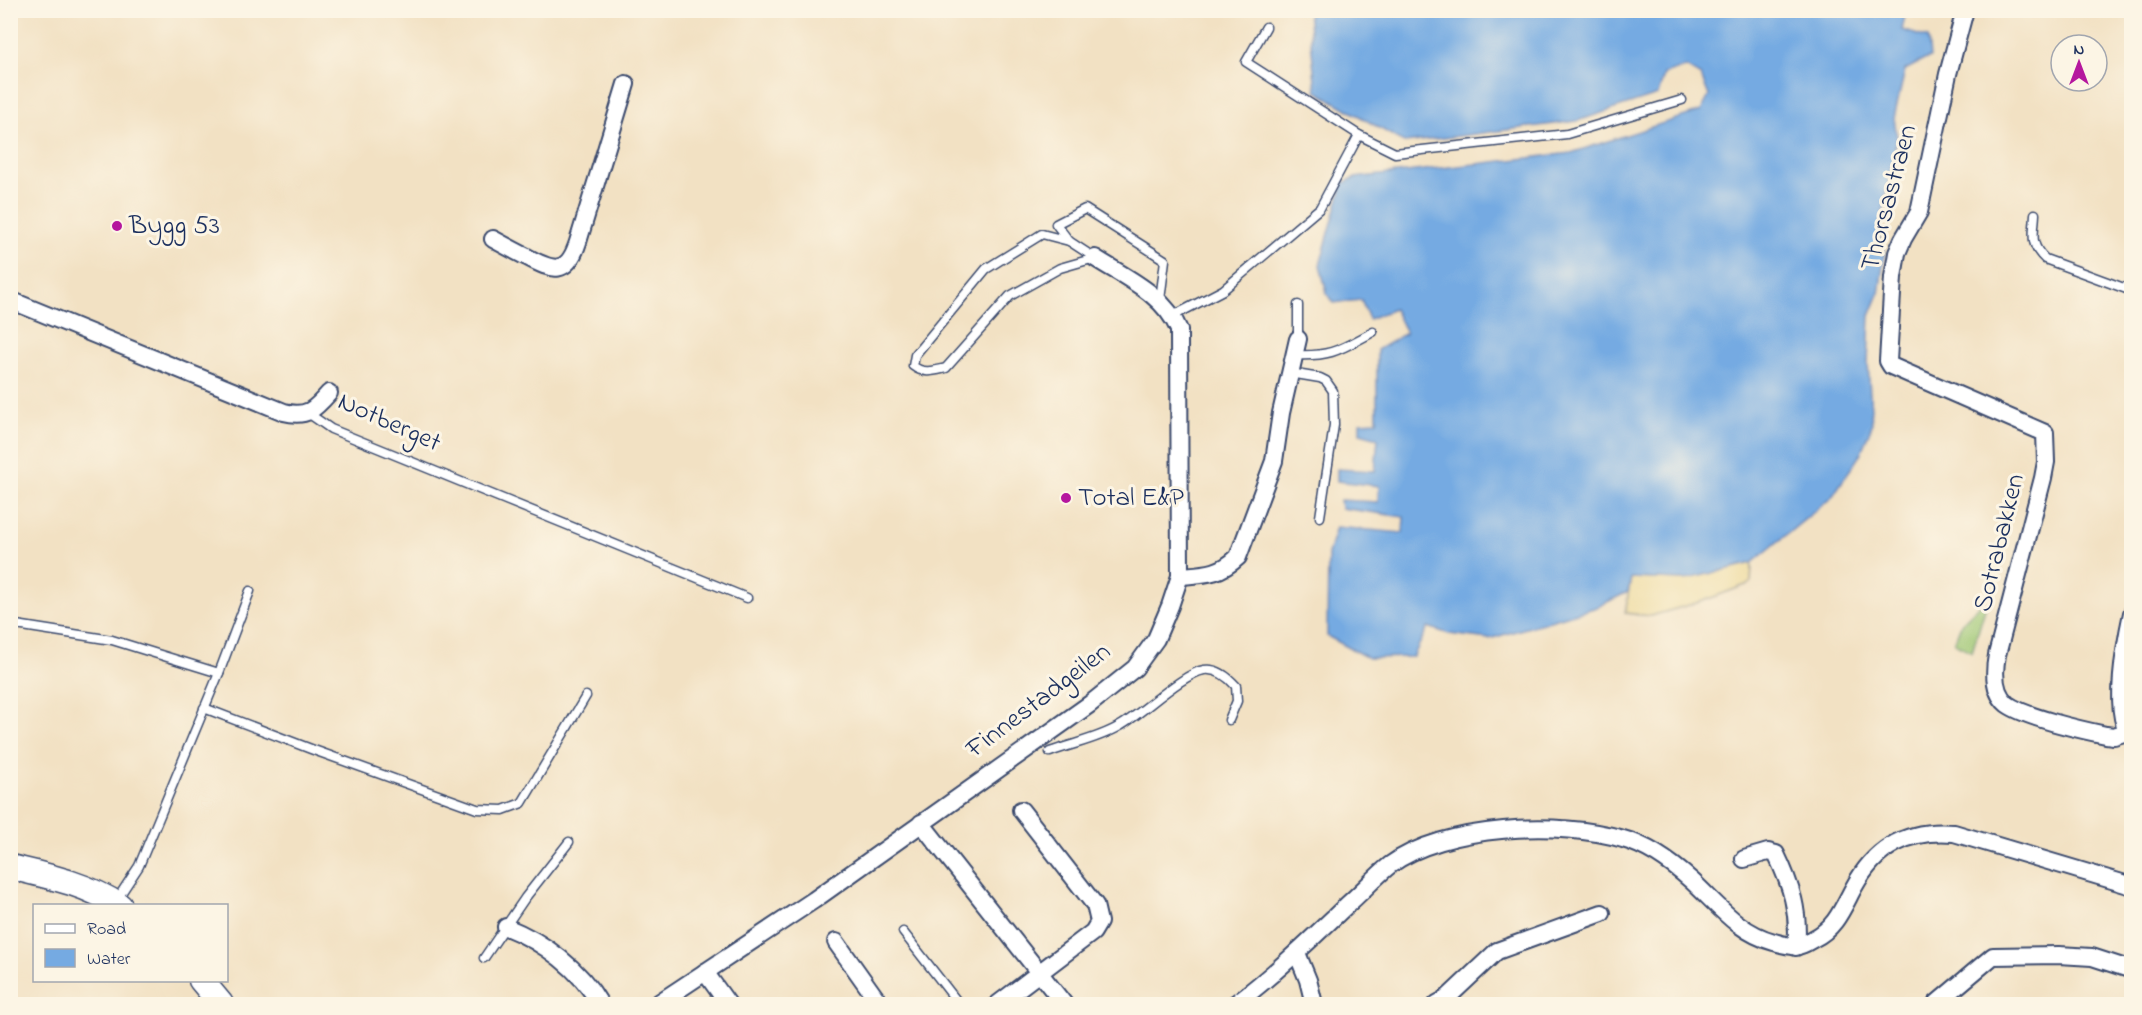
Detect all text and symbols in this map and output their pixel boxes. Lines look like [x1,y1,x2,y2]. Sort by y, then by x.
north arrow [2049,33,2109,93]
text: N [2074,38,2085,62]
street label: Thorsastraen [1852,120,1928,276]
place label: Bygg 53 [128,207,220,246]
marker: Bygg 53 [110,219,124,233]
street label: Notberget [331,383,447,463]
street label: Sotrabakken [1964,470,2036,616]
place label: Total E&P [1078,479,1184,518]
marker: Total E&P [1059,491,1073,505]
street label: Finnestadgeilen [958,633,1120,769]
legend [33,904,228,982]
text: Road [87,917,126,943]
text: Water [87,947,131,973]

